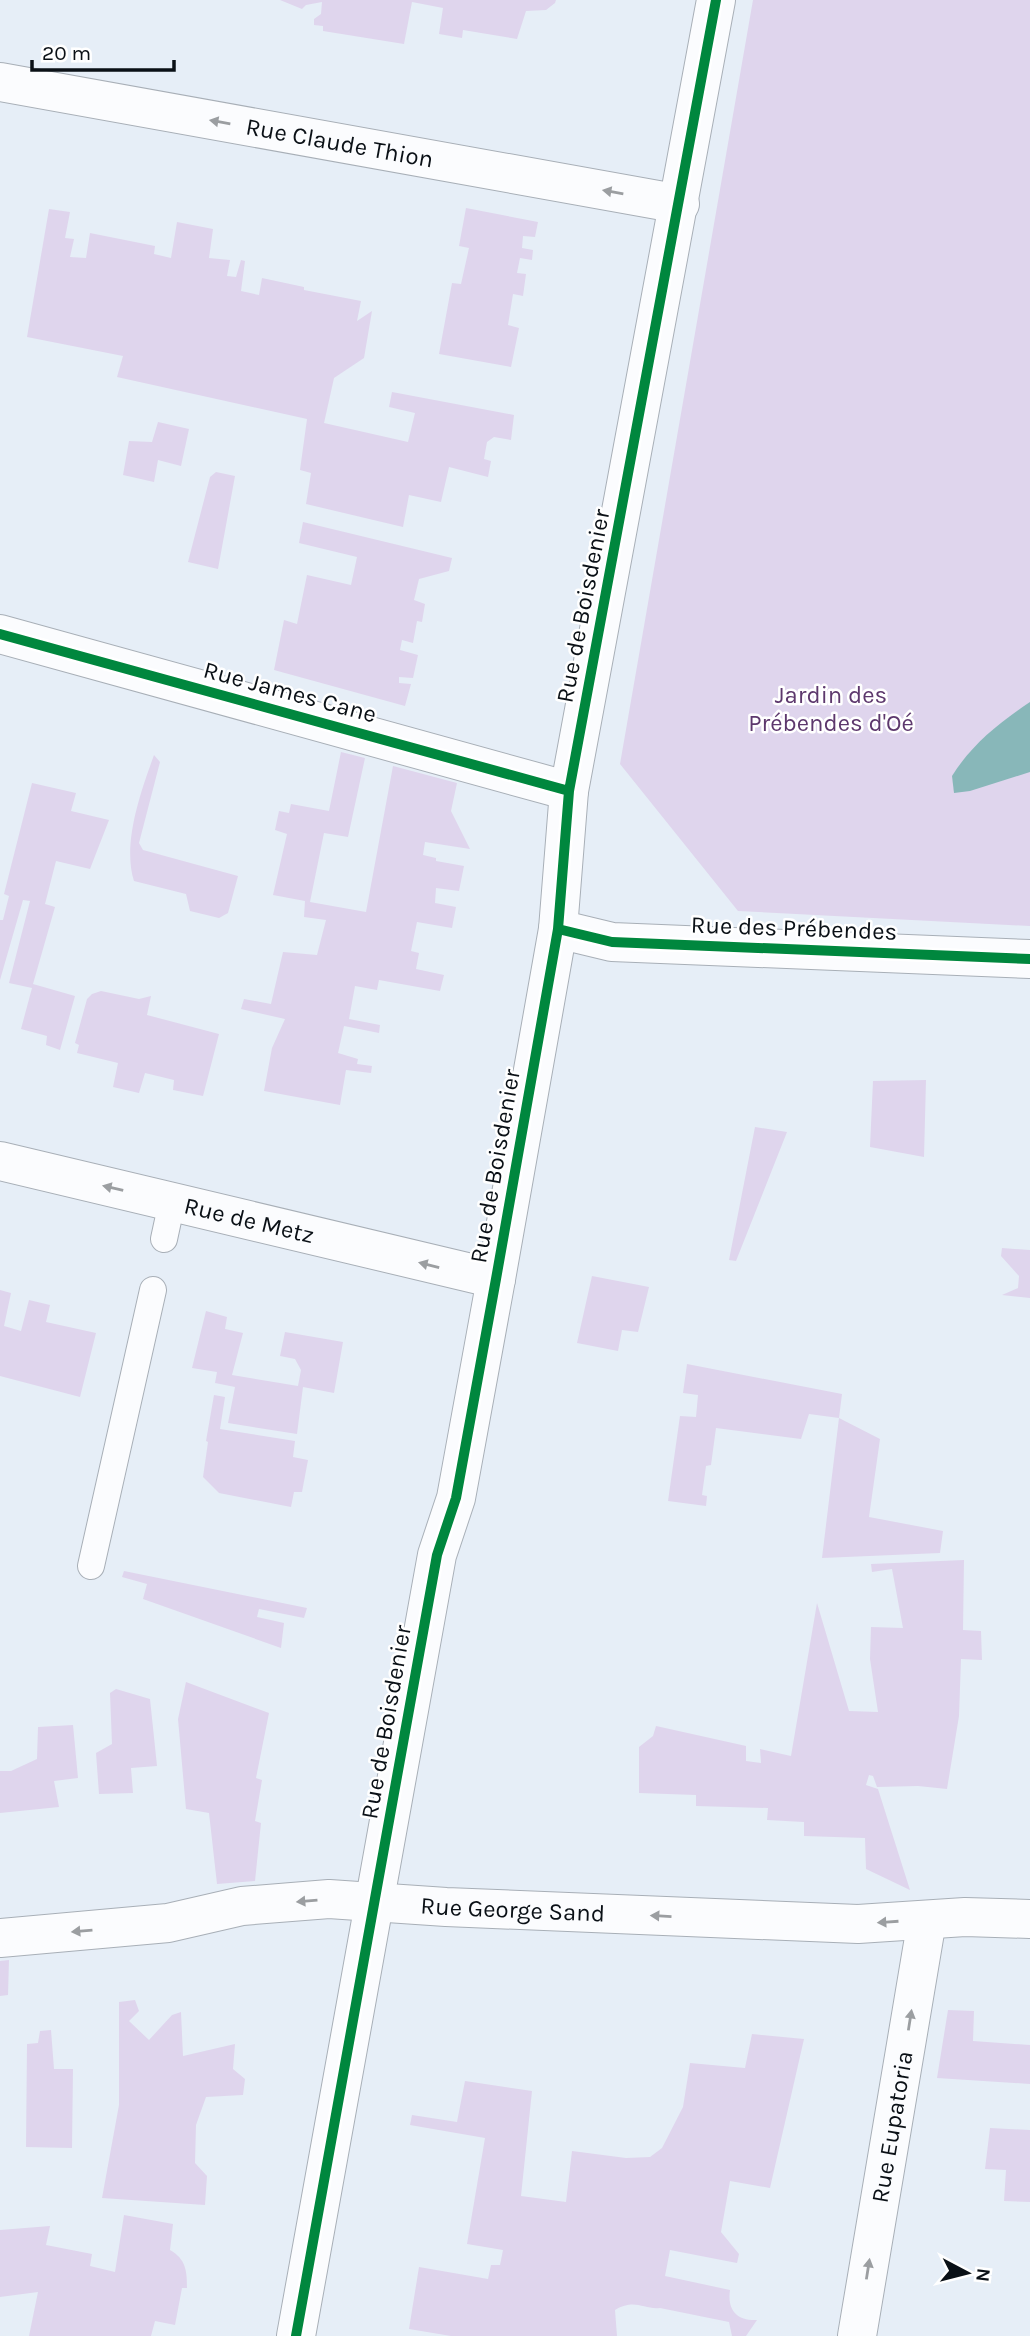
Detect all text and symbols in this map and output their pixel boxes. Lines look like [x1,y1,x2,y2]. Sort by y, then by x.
scale bar [32,28,173,72]
text: 20 m [42,41,91,65]
street label: Rue Claude Thion [244,112,436,173]
one-way arrow [209,116,231,127]
one-way arrow [601,187,623,198]
street label: Rue de Boisdenier [551,507,616,705]
street label: Rue James Cane [200,655,380,729]
park label: Jardin des Prébendes d'Oé [748,681,914,737]
street label: Rue des Prébendes [690,910,898,946]
street label: Rue de Boisdenier [464,1067,526,1265]
one-way arrow [102,1182,124,1193]
street label: Rue de Metz [181,1191,317,1249]
one-way arrow [418,1259,440,1270]
street label: Rue de Boisdenier [355,1623,417,1821]
street label: Rue George Sand [420,1891,606,1928]
one-way arrow [296,1896,318,1907]
one-way arrow [650,1910,672,1921]
one-way arrow [877,1917,899,1928]
one-way arrow [71,1926,93,1937]
one-way arrow [905,2009,916,2031]
street label: Rue Eupatoria [866,2049,919,2205]
north arrow [932,2238,1002,2308]
one-way arrow [863,2258,874,2280]
text: N [971,2267,995,2283]

